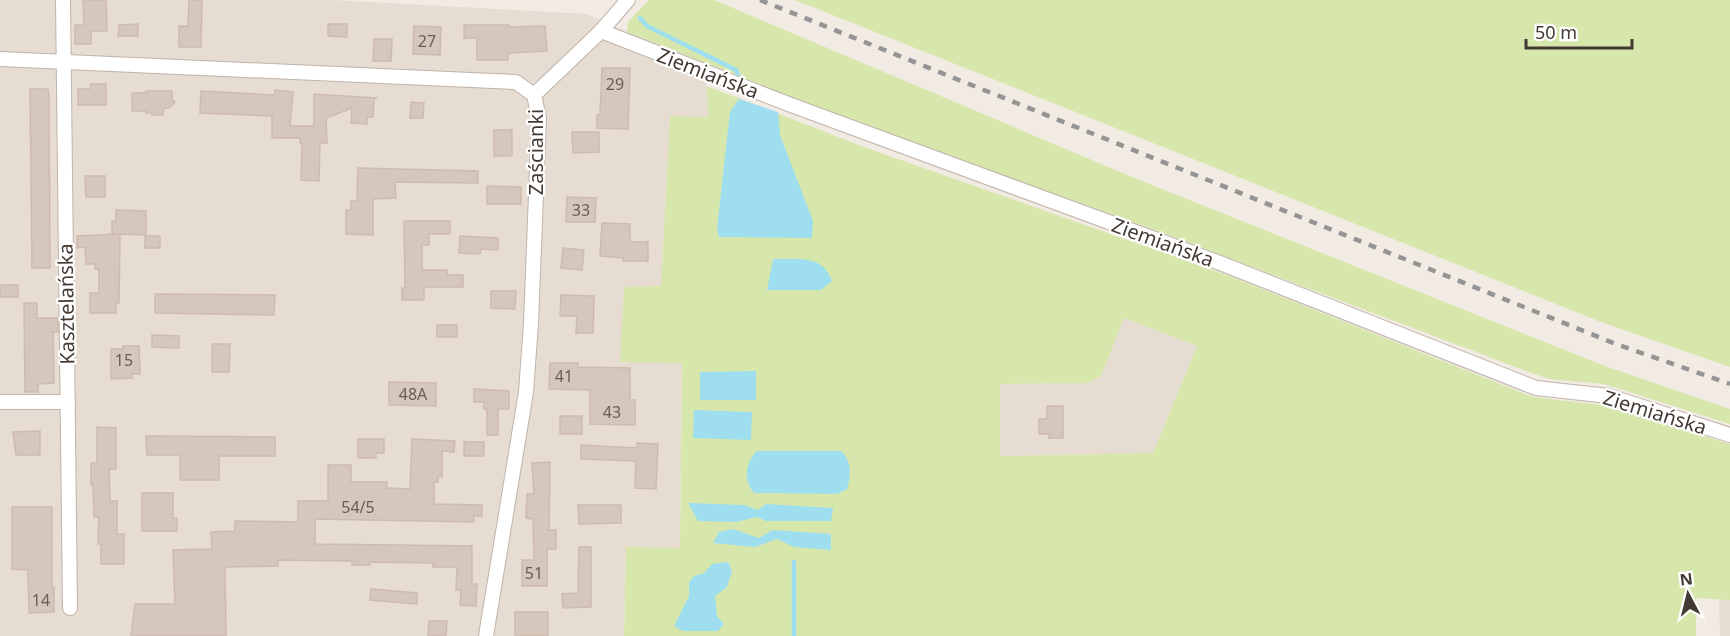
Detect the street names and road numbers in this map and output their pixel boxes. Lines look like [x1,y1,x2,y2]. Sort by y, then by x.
street label: Ziemiańska [653,41,763,105]
street label: Zaścianki [522,109,549,195]
street label: Ziemiańska [1108,211,1218,273]
street label: Kasztelańska [51,243,81,365]
street label: Ziemiańska [1600,383,1710,441]

